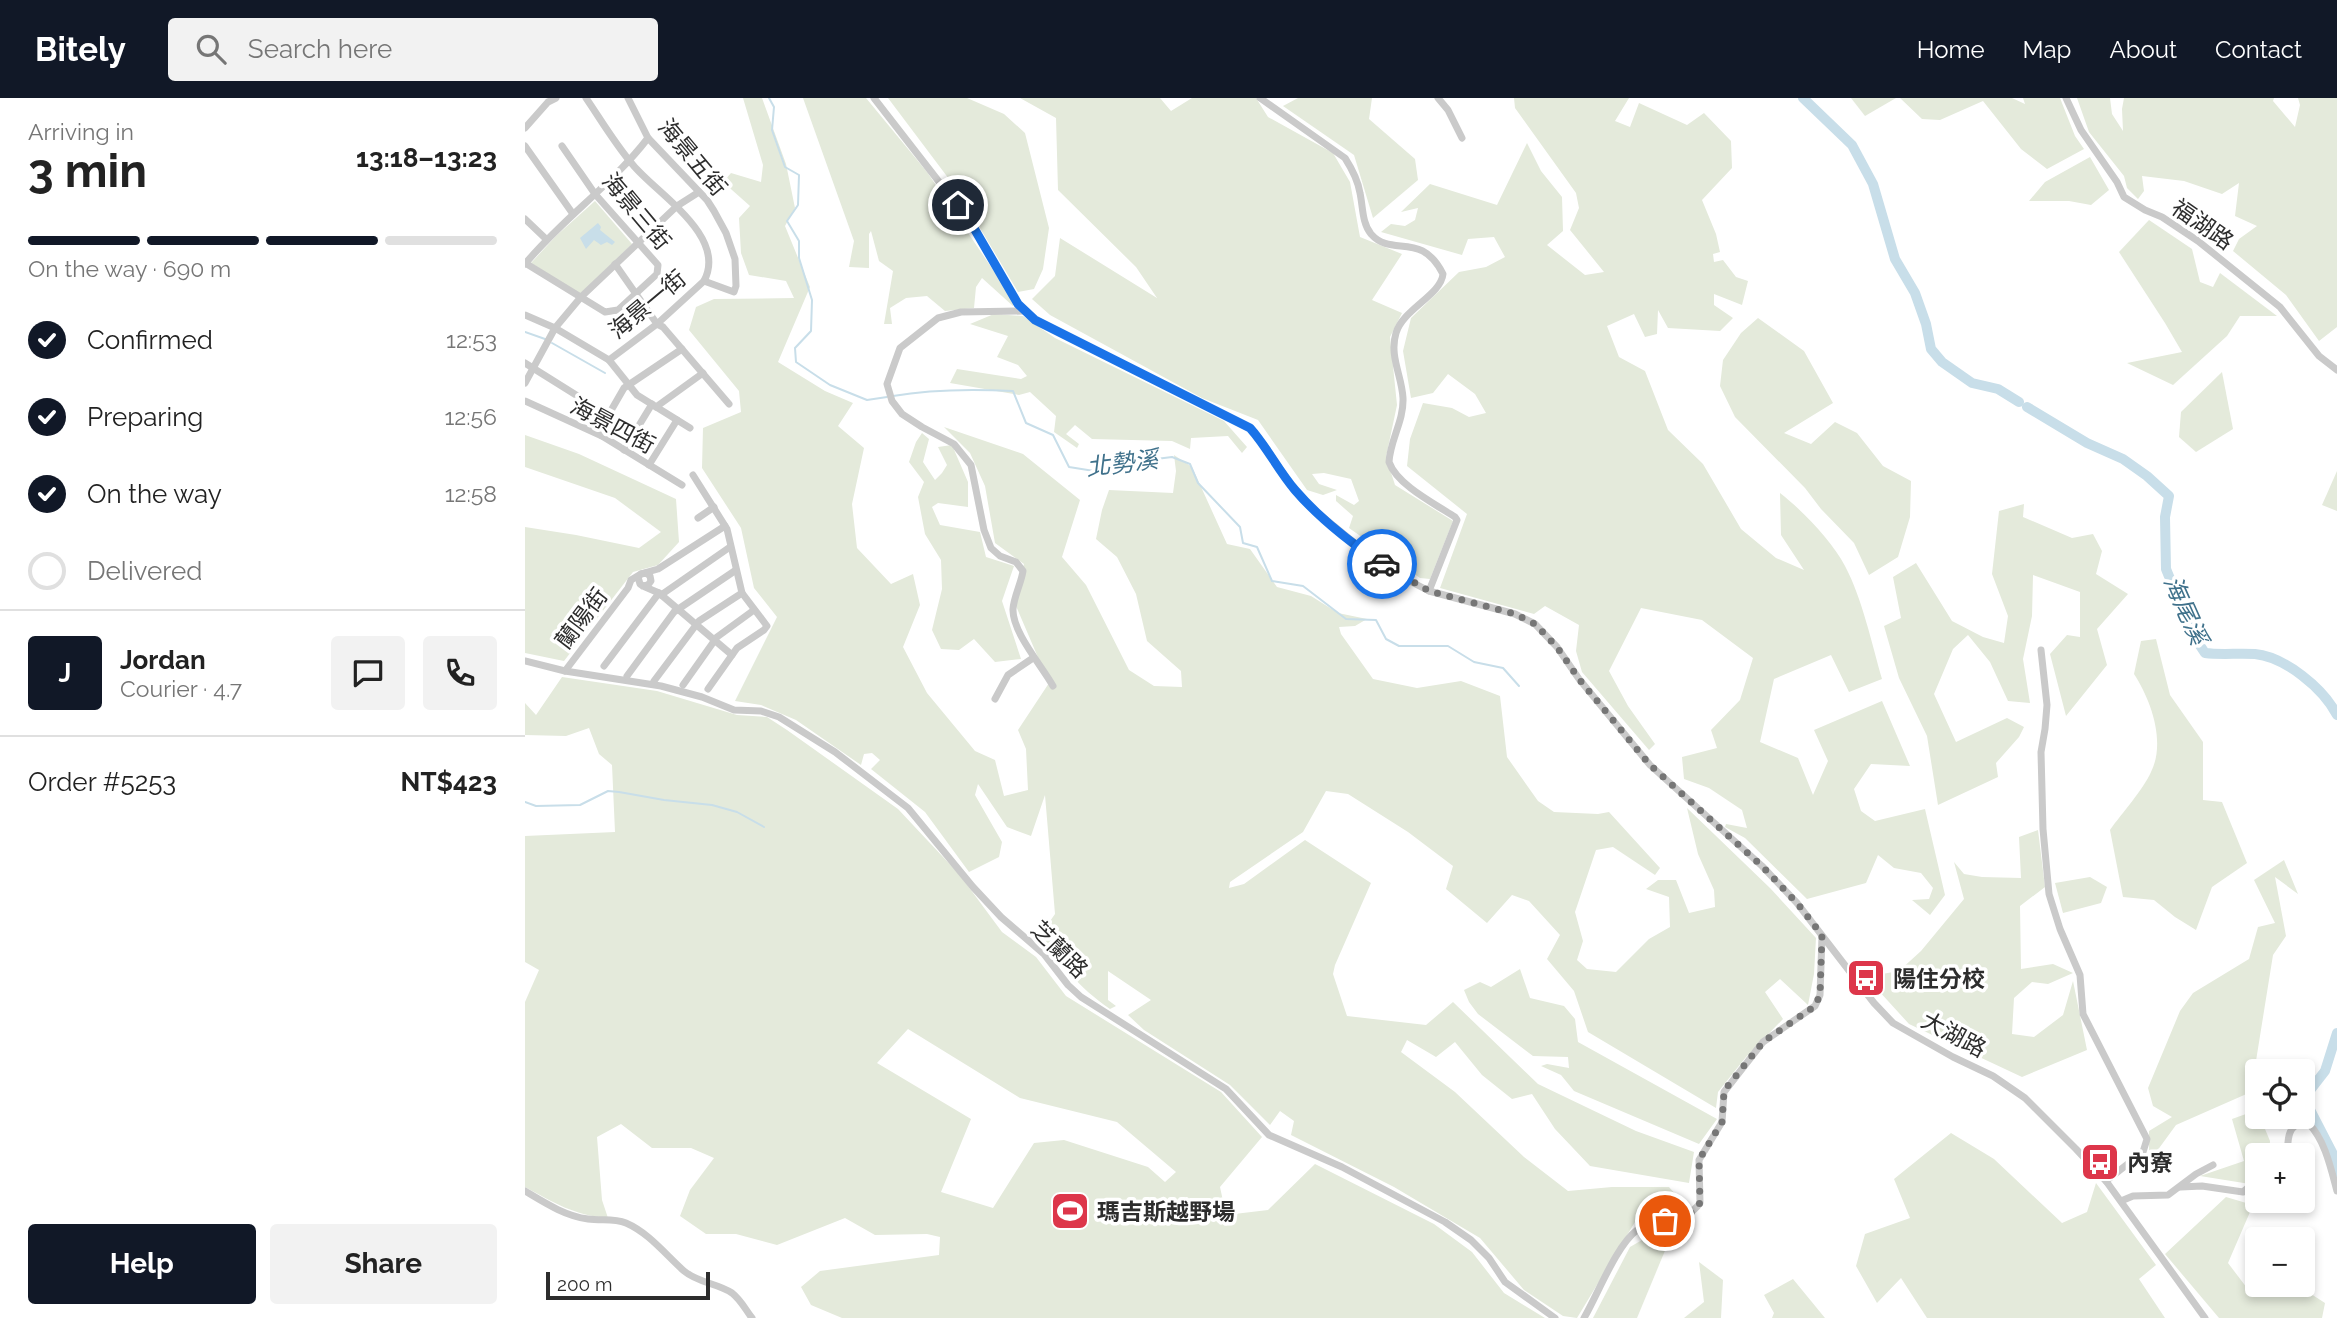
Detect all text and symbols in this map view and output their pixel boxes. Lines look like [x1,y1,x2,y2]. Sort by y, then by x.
search box [168,18,658,81]
text: Bitely [35,30,126,69]
icon: search [192,30,230,68]
text: Search here [248,34,392,64]
text: Home [1917,35,1985,64]
text: Map [2023,35,2071,64]
text: About [2109,35,2177,64]
text: Contact [2215,35,2302,64]
street label: 海景五街 [653,113,733,201]
text: Arriving in [28,118,134,145]
text: 13:18–13:23 [356,143,497,173]
text: 3 min [28,144,147,198]
street label: 海景三街 [597,167,677,255]
pin [928,175,988,235]
icon: home [939,186,977,224]
street label: 福湖路 [2167,193,2239,255]
text: On the way · 690 m [28,255,231,282]
street label: 海景一街 [603,264,691,344]
icon: check [28,321,66,359]
text: Confirmed [87,325,213,355]
text: 12:53 [446,326,497,353]
street label: 海景四街 [566,391,660,459]
icon: check [28,398,66,436]
text: Preparing [87,402,203,432]
text: 12:56 [444,403,497,430]
water label: 北勢溪 [1085,444,1162,482]
icon: check [28,475,66,513]
text: On the way [87,479,222,509]
text: 12:58 [445,480,497,507]
courier [1347,529,1417,599]
icon: car [1363,545,1401,583]
text: Delivered [87,556,202,586]
water label: 海尾溪 [2158,571,2215,652]
street label: 蘭陽街 [549,582,613,654]
button: chat [331,636,405,710]
button: phone [423,636,497,710]
text: Jordan [120,645,206,675]
text: J [59,658,71,688]
text: Courier · 4.7 [120,675,242,702]
text: Order #5253 [28,767,176,797]
text: NT$423 [401,767,497,797]
street label: 芝蘭路 [1026,915,1094,983]
bus stop icon: 陽住分校 [1845,957,1887,999]
place label: 陽住分校 [1893,965,1985,992]
street label: 大湖路 [1917,1006,1991,1062]
map controls [2245,1059,2315,1297]
button: locate [2245,1059,2315,1129]
bus stop icon: 內寮 [2079,1141,2121,1183]
button: + [2245,1143,2315,1213]
place label: 內寮 [2127,1149,2173,1176]
sports icon: 瑪吉斯越野場 [1049,1190,1091,1232]
pin [1635,1191,1695,1251]
place label: 瑪吉斯越野場 [1097,1198,1235,1225]
icon: bag [1646,1202,1684,1240]
button: Help [28,1224,256,1304]
button: Share [270,1224,497,1304]
button: − [2245,1227,2315,1297]
scale bar [546,1269,711,1301]
text: 200 m [557,1273,612,1295]

